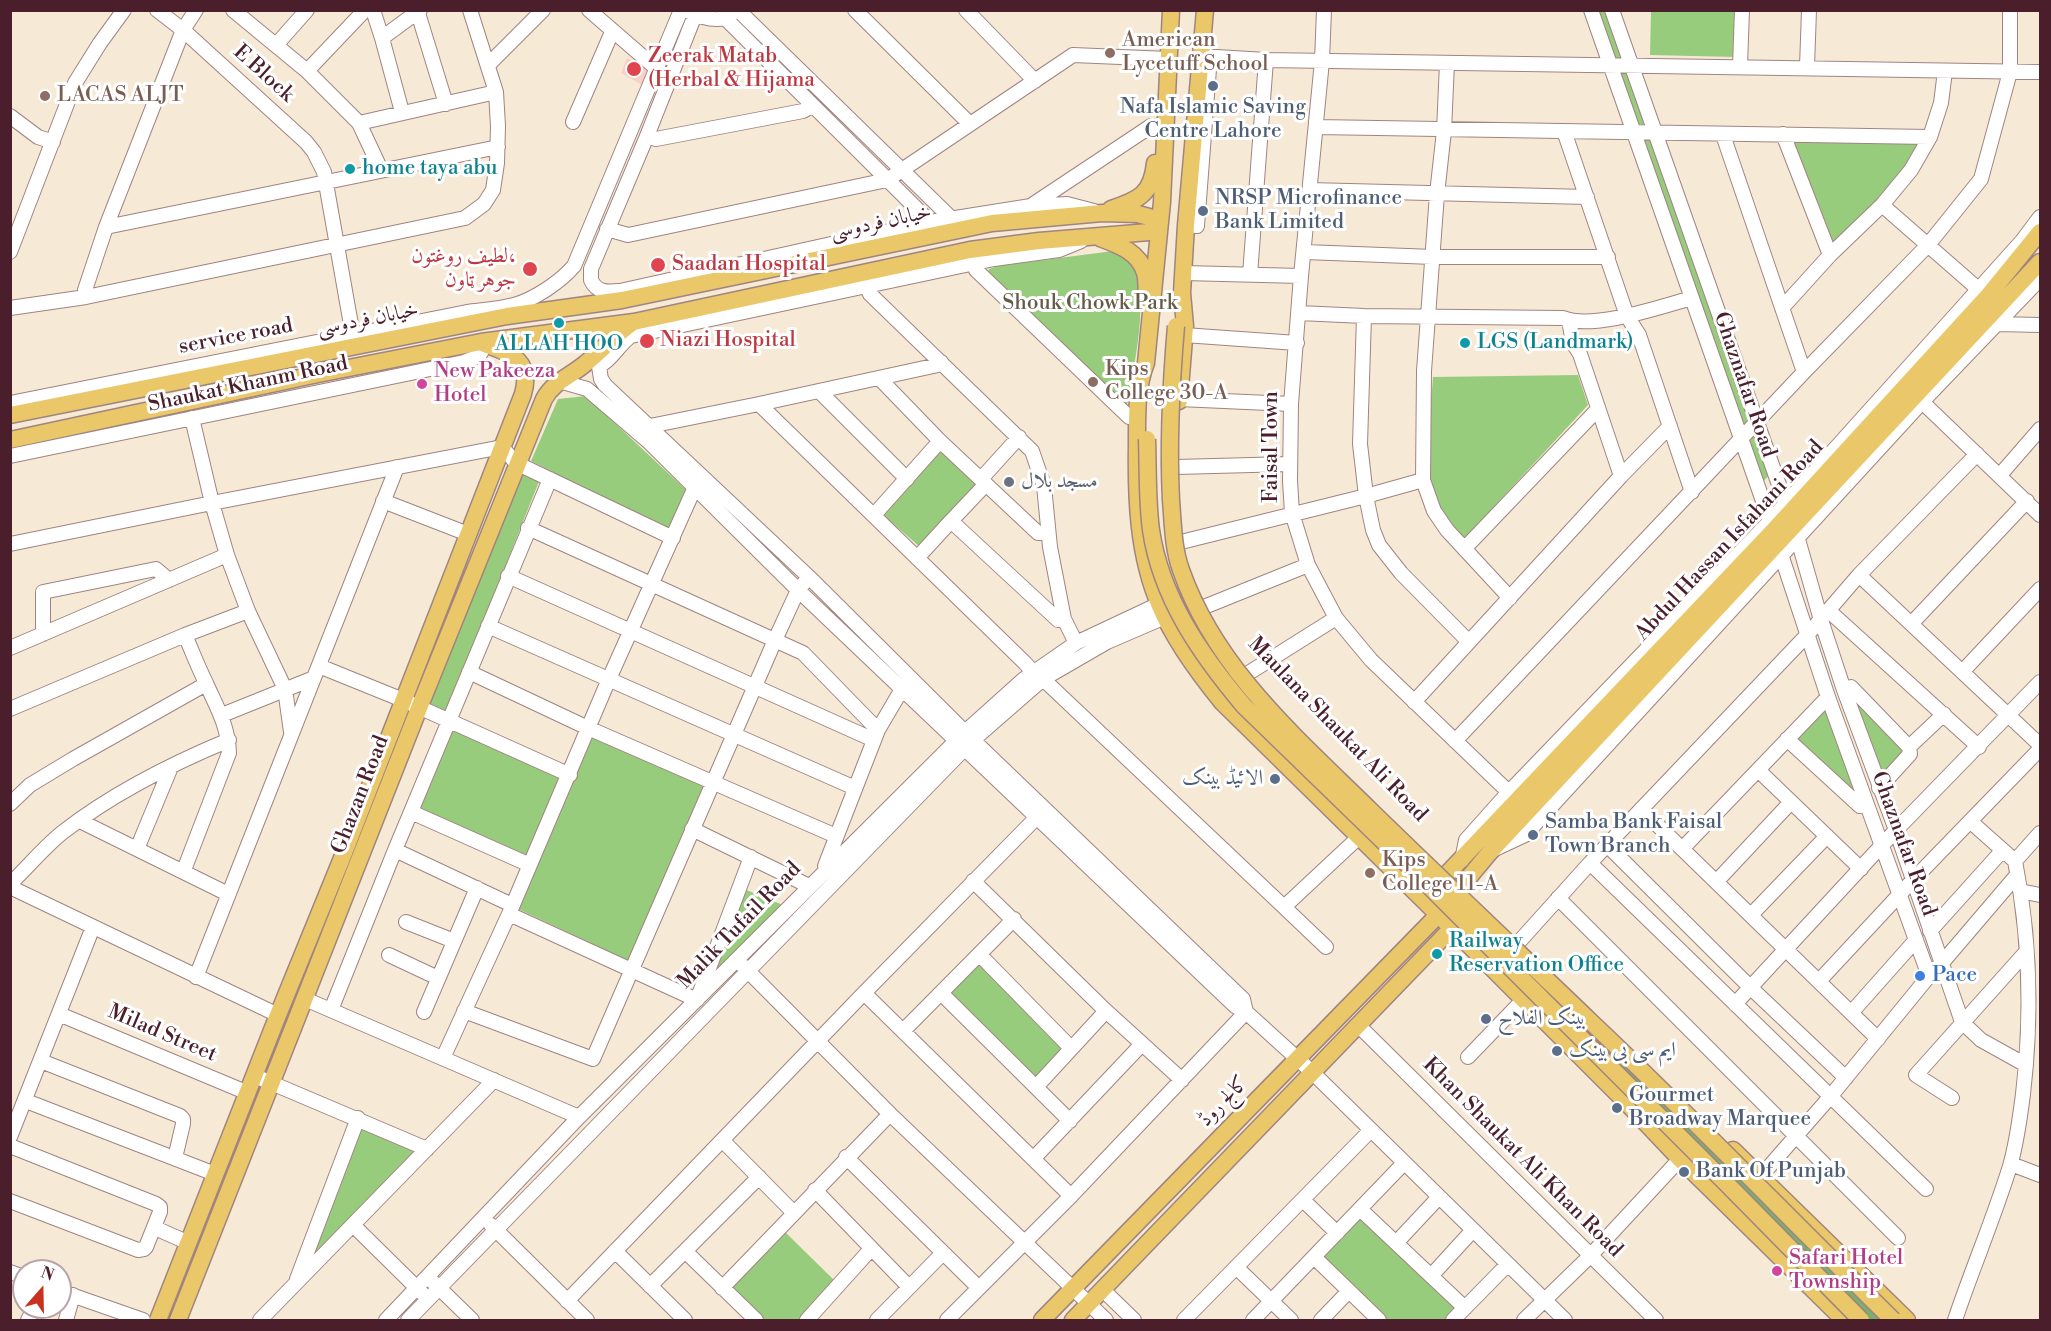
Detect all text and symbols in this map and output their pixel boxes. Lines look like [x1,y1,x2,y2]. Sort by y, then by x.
place label: American Lycetuff School [1122,28,1268,78]
street label: E Block [227,40,299,108]
place label: Zeerak Matab (Herbal & Hijama [648,44,815,94]
marker: American Lycetuff School [1103,46,1117,60]
marker: Zeerak Matab (Herbal & Hijama [625,60,643,78]
marker: Nafa Islamic Saving Centre Lahore [1206,79,1220,93]
place label: LACAS ALJT [57,83,184,109]
marker: LACAS ALJT [38,89,52,103]
place label: Nafa Islamic Saving Centre Lahore [1120,95,1306,145]
place label: home taya abu [362,156,498,182]
marker: home taya abu [343,162,357,176]
place label: NRSP Microfinance Bank Limited [1215,186,1402,236]
street label: خیابان فردوسی [828,200,934,246]
marker: NRSP Microfinance Bank Limited [1196,204,1210,218]
place label: لطیف روغتون، جوهر ټاون [411,244,516,294]
place label: Saadan Hospital [672,252,826,278]
marker: Saadan Hospital [649,256,667,274]
marker: لطیف روغتون، جوهر ټاون [521,260,539,278]
park label: Shouk Chowk Park [1002,291,1178,317]
street label: خیابان فردوسی [315,298,421,342]
street label: Ghaznafar Road [1707,309,1781,461]
street label: service road [177,314,295,360]
marker: ALLAH HOO [552,316,566,330]
place label: Niazi Hospital [660,328,796,354]
place label: LGS (Landmark) [1477,330,1633,356]
place label: ALLAH HOO [495,332,623,358]
marker: Niazi Hospital [638,332,656,350]
marker: LGS (Landmark) [1458,336,1472,350]
street label: Shaukat Khanm Road [146,352,350,418]
place label: Kips College 30-A [1105,357,1228,407]
place label: New Pakeeza Hotel [434,359,555,409]
marker: Kips College 30-A [1086,375,1100,389]
marker: New Pakeeza Hotel [415,377,429,391]
street label: Faisal Town [1259,391,1285,503]
street label: Abdul Hassan Isfahani Road [1631,436,1829,646]
place label: مسجد بلال [1021,469,1098,495]
marker: مسجد بلال [1002,475,1016,489]
street label: Maulana Shaukat Ali Road [1242,632,1432,828]
street label: Ghazan Road [327,732,395,858]
place label: الائیڈ بینک [1182,766,1263,792]
street label: Ghaznafar Road [1865,768,1941,920]
marker: الائیڈ بینک [1268,772,1282,786]
place label: Samba Bank Faisal Town Branch [1545,810,1722,860]
marker: Samba Bank Faisal Town Branch [1526,828,1540,842]
place label: Kips College 11-A [1382,848,1498,898]
street label: Malik Tufail Road [673,857,807,995]
marker: Kips College 11-A [1363,866,1377,880]
place label: Railway Reservation Office [1449,929,1624,979]
marker: Railway Reservation Office [1430,947,1444,961]
place label: Pace [1932,963,1977,989]
marker: Pace [1913,969,1927,983]
street label: Milad Street [104,1000,220,1068]
place label: بینک الفلاح [1498,1006,1586,1032]
marker: بینک الفلاح [1479,1012,1493,1026]
place label: ایم سی بی بینک [1569,1038,1676,1064]
marker: ایم سی بی بینک [1550,1044,1564,1058]
street label: Khan Shaukat Ali Khan Road [1417,1053,1627,1263]
street label: کالج روڈ [1194,1071,1254,1133]
place label: Gourmet Broadway Marquee [1629,1083,1811,1133]
marker: Gourmet Broadway Marquee [1610,1101,1624,1115]
place label: Bank Of Punjab [1696,1159,1846,1185]
marker: Bank Of Punjab [1677,1165,1691,1179]
place label: Safari Hotel Township [1789,1246,1903,1296]
north arrow [12,1259,72,1319]
text: N [38,1262,57,1286]
marker: Safari Hotel Township [1770,1264,1784,1278]

